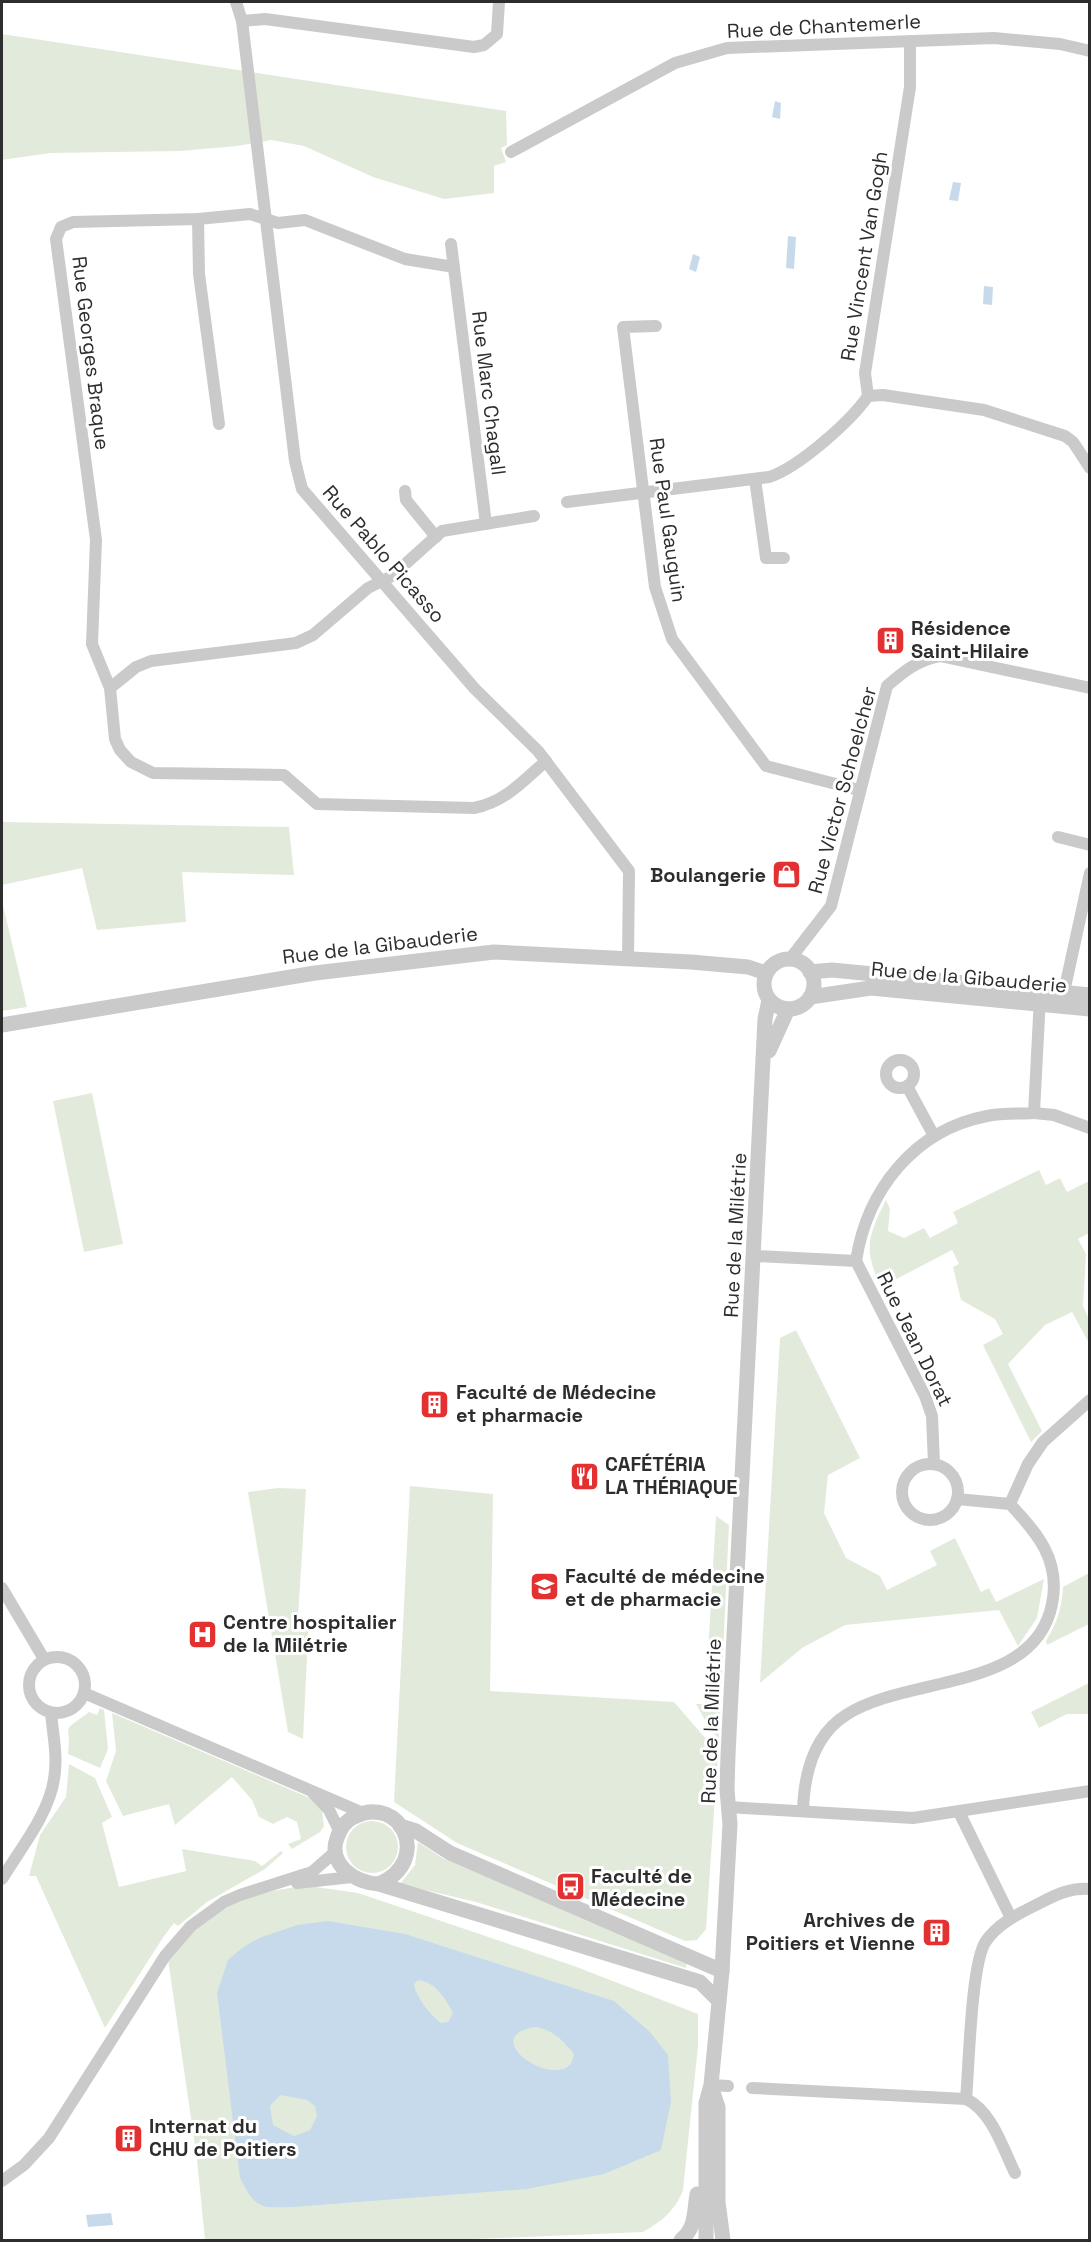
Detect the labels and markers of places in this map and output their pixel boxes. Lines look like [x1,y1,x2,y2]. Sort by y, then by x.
place label: Résidence Saint-Hilaire [911,615,1029,664]
building icon: Résidence Saint-Hilaire [874,624,906,656]
shop icon: Boulangerie [771,859,803,891]
place label: Boulangerie [650,862,766,888]
place label: Faculté de Médecine et pharmacie [456,1379,656,1428]
building icon: Faculté de Médecine et pharmacie [419,1388,451,1420]
place label: CAFÉTÉRIA LA THÉRIAQUE [605,1451,737,1500]
restaurant icon: CAFÉTÉRIA LA THÉRIAQUE [568,1460,600,1492]
place label: Faculté de médecine et de pharmacie [565,1563,765,1612]
school or university icon: Faculté de médecine et de pharmacie [528,1571,560,1603]
place label: Centre hospitalier de la Milétrie [223,1609,397,1658]
hospital icon: Centre hospitalier de la Milétrie [186,1618,218,1650]
place label: Faculté de Médecine [591,1863,692,1912]
bus stop icon: Faculté de Médecine [554,1871,586,1903]
place label: Archives de Poitiers et Vienne [746,1907,915,1956]
building icon: Archives de Poitiers et Vienne [920,1916,952,1948]
place label: Internat du CHU de Poitiers [149,2113,296,2162]
building icon: Internat du CHU de Poitiers [112,2122,144,2154]

